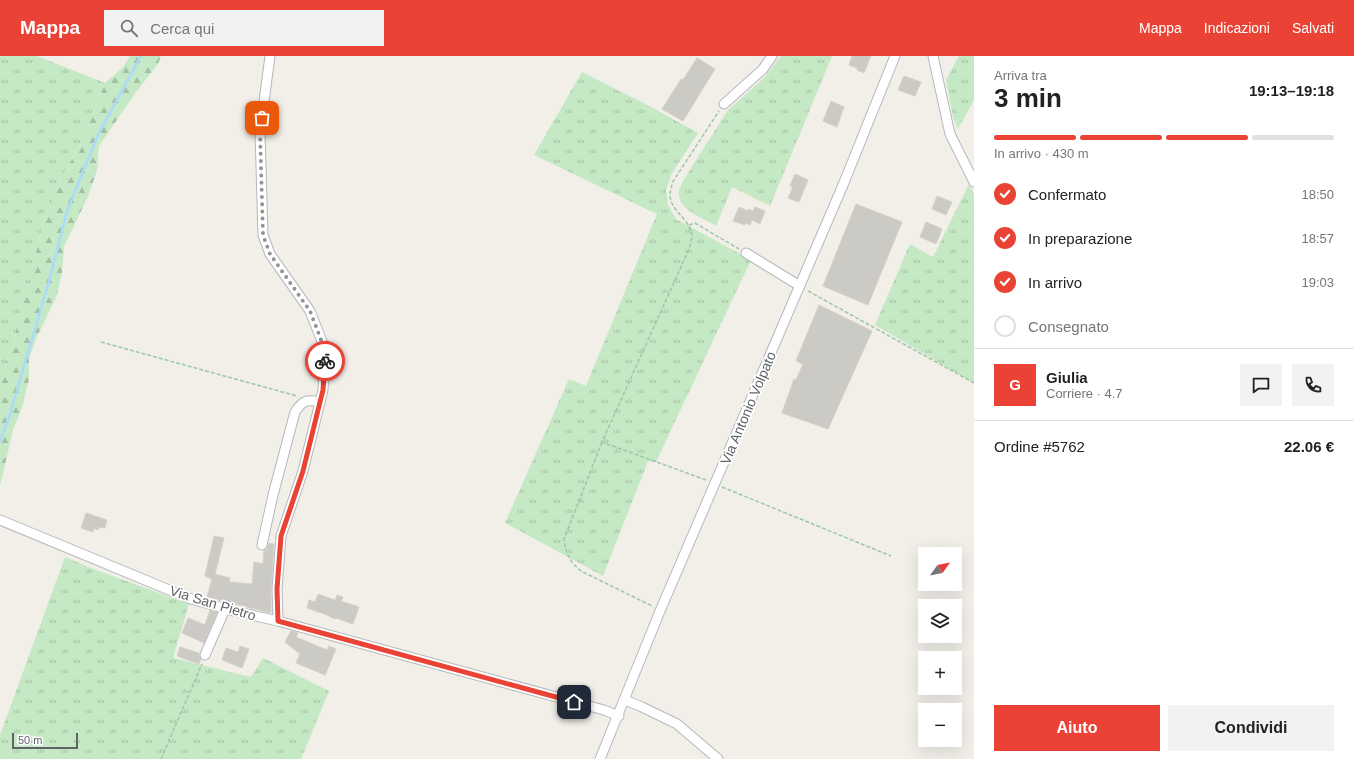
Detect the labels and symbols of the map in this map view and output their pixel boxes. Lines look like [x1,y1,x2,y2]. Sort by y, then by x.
pin [245,101,279,135]
courier [305,341,345,381]
street label: Via Antonio Volpato [717,349,779,467]
north arrow [918,547,962,591]
street label: Via San Pietro [168,582,258,624]
pin [557,685,591,719]
scale bar [12,731,78,750]

